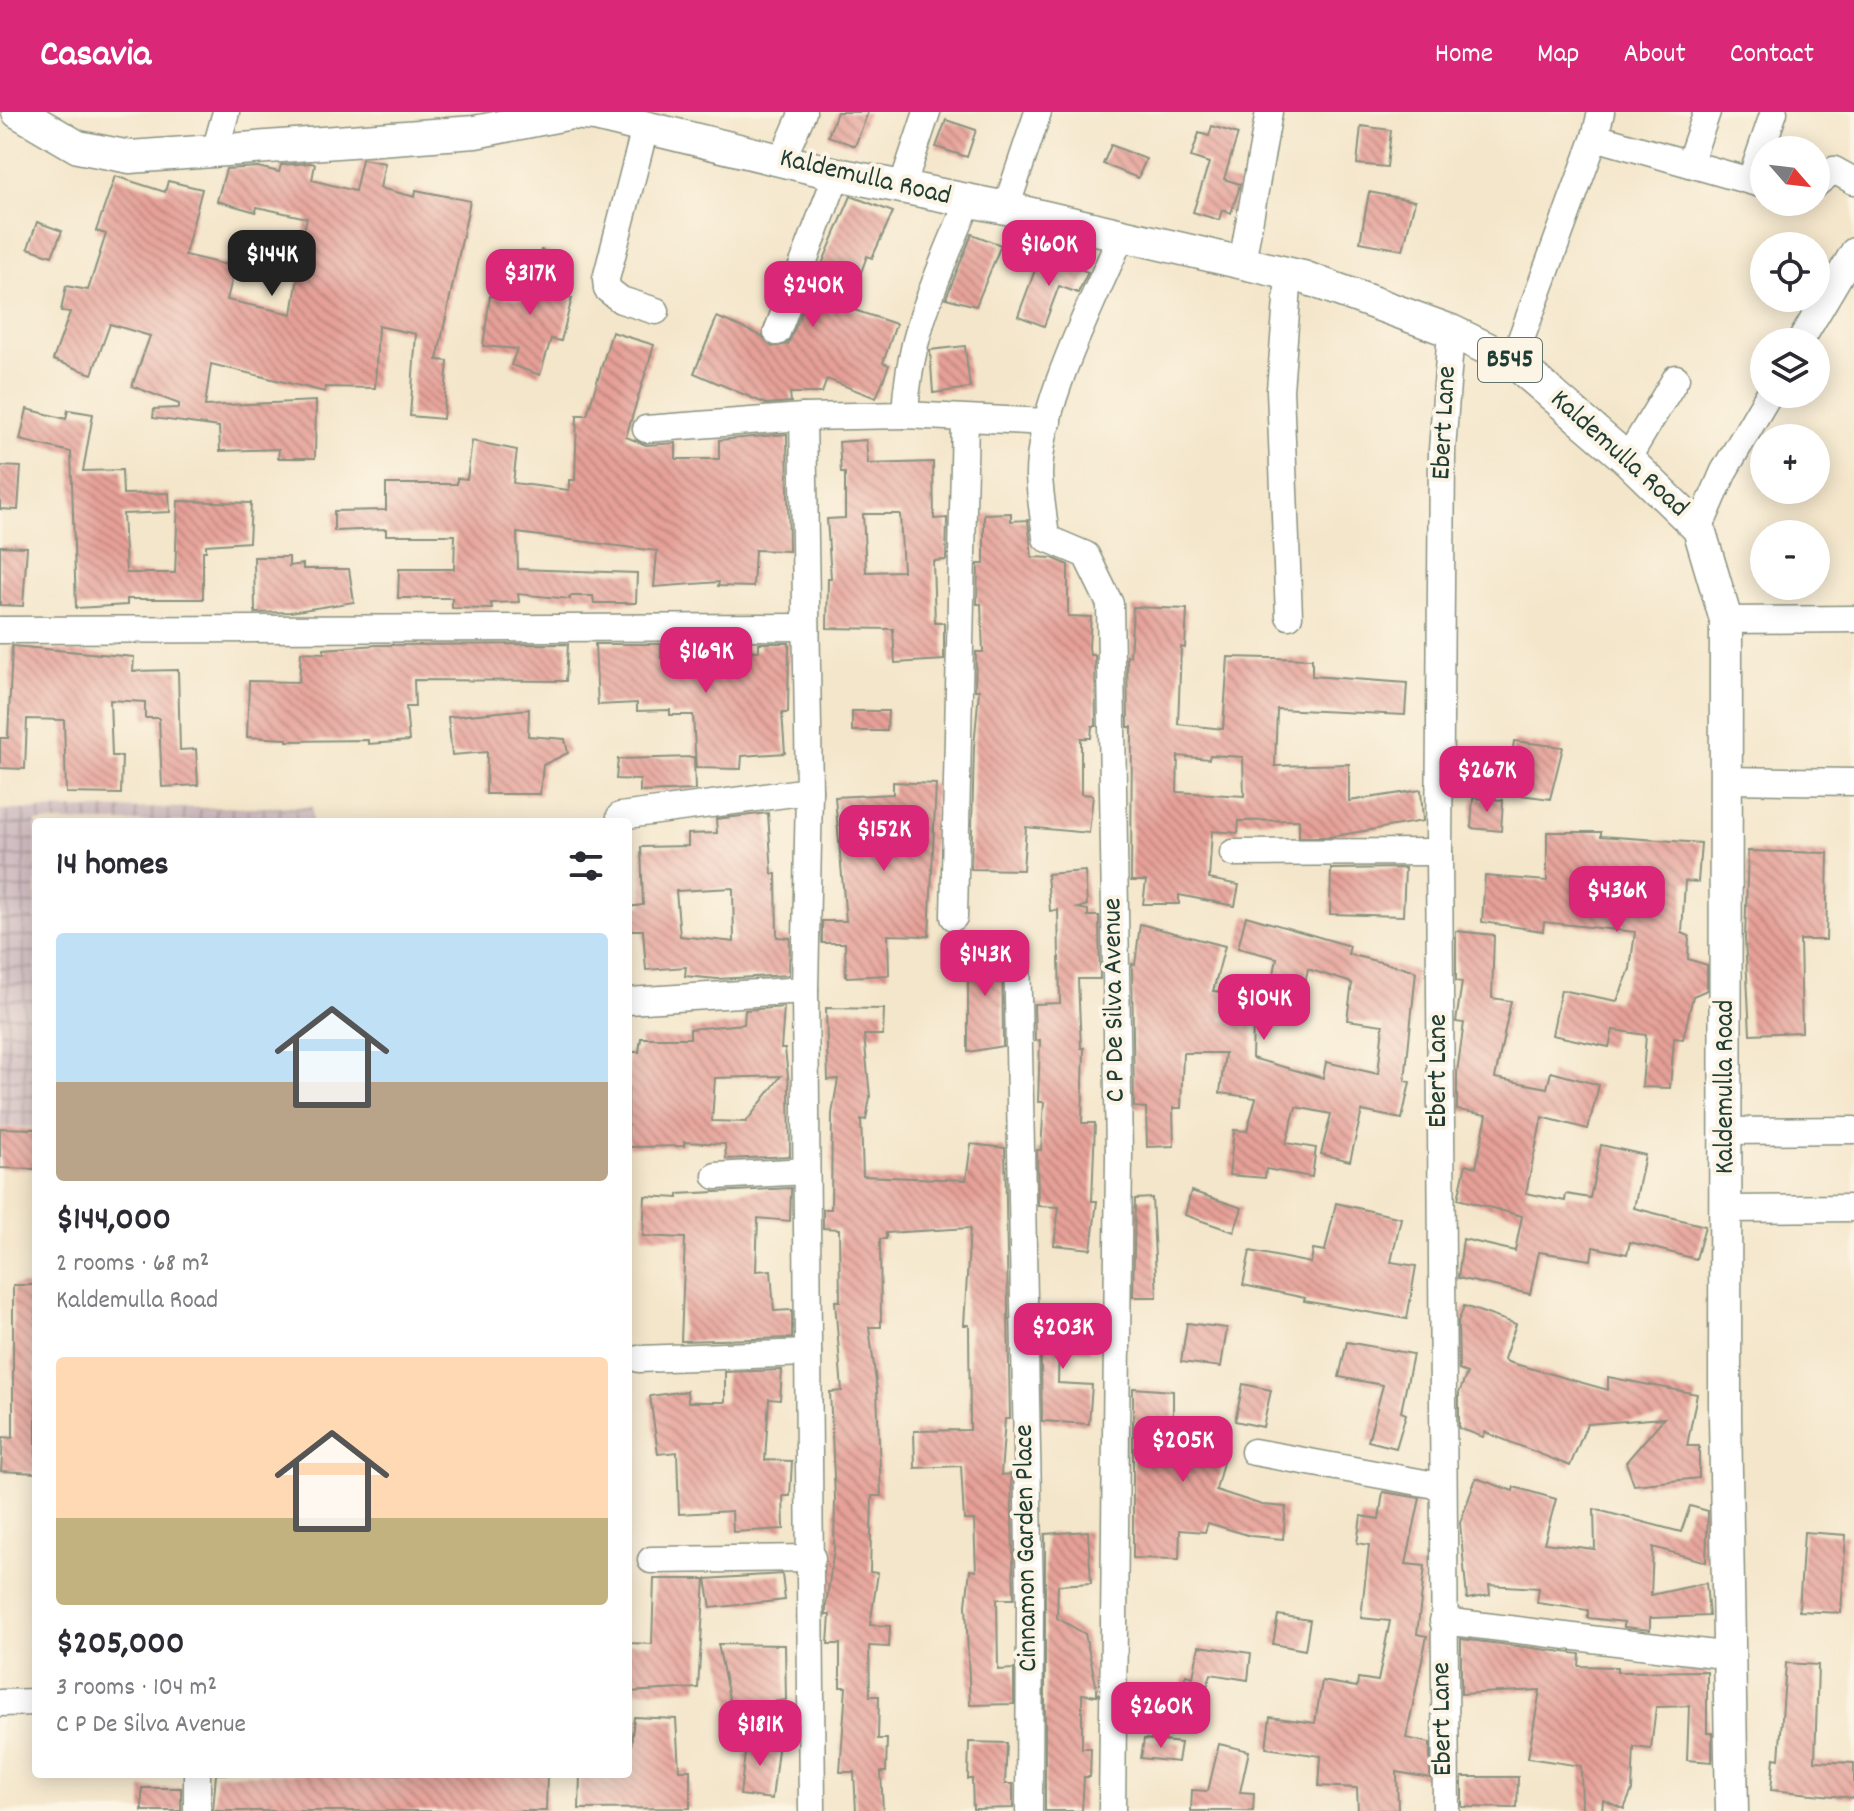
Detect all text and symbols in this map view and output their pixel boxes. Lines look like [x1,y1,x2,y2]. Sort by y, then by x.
text: Casavia [40,29,151,84]
text: Home [1435,36,1493,76]
text: Map [1537,36,1579,76]
text: About [1623,36,1686,76]
text: Contact [1730,36,1814,76]
north arrow [1750,136,1830,216]
map controls [1750,136,1830,600]
street label: Kaldemulla Road [775,140,955,218]
pin: $160K [993,220,1105,288]
text: $160K [1020,227,1078,264]
pin: $144K [216,230,328,298]
button: locate [1750,232,1830,312]
text: $144K [246,237,298,274]
pin: $317K [474,249,586,317]
text: $317K [504,256,556,293]
pin: $240K [757,261,869,329]
text: $240K [782,268,844,305]
button: layers [1750,328,1830,408]
road number: B545 [1478,338,1542,382]
street label: Ebert Lane [1423,365,1469,481]
street label: Kaldemulla Road [1540,382,1696,528]
button: + [1750,424,1830,504]
button: − [1750,520,1830,600]
pin: $169K [650,627,762,695]
text: $169K [678,634,734,671]
pin: $267K [1431,746,1543,814]
text: $267K [1457,753,1517,790]
pin: $152K [828,805,940,873]
text: $152K [857,812,911,849]
text: 14 homes [56,842,169,891]
icon: filters [564,844,608,888]
pin: $436K [1561,866,1673,934]
text: $436K [1587,873,1647,910]
street label: C P De Silva Avenue [1094,897,1138,1103]
pin: $143K [929,930,1041,998]
text: $143K [958,937,1012,974]
pin: $104K [1208,974,1320,1042]
text: $104K [1236,981,1292,1018]
icon: home [260,985,404,1129]
street label: Kaldemulla Road [1707,1000,1747,1174]
street label: Ebert Lane [1420,1014,1460,1128]
text: $144,000 [56,1197,171,1246]
text: 2 rooms · 68 m² [56,1246,209,1283]
text: Kaldemulla Road [56,1283,218,1320]
pin: $203K [1007,1303,1119,1371]
text: $203K [1032,1310,1094,1347]
icon: home [260,1409,404,1553]
pin: $205K [1127,1416,1239,1484]
text: $205K [1152,1423,1214,1460]
street label: Cinnamon Garden Place [1006,1424,1050,1672]
text: $205,000 [56,1621,184,1670]
street label: Ebert Lane [1423,1662,1465,1776]
text: 3 rooms · 104 m² [56,1670,217,1707]
pin: $260K [1105,1682,1217,1750]
text: $260K [1129,1689,1193,1726]
pin: $181K [704,1700,816,1768]
text: C P De Silva Avenue [56,1707,246,1744]
text: $181K [736,1707,784,1744]

